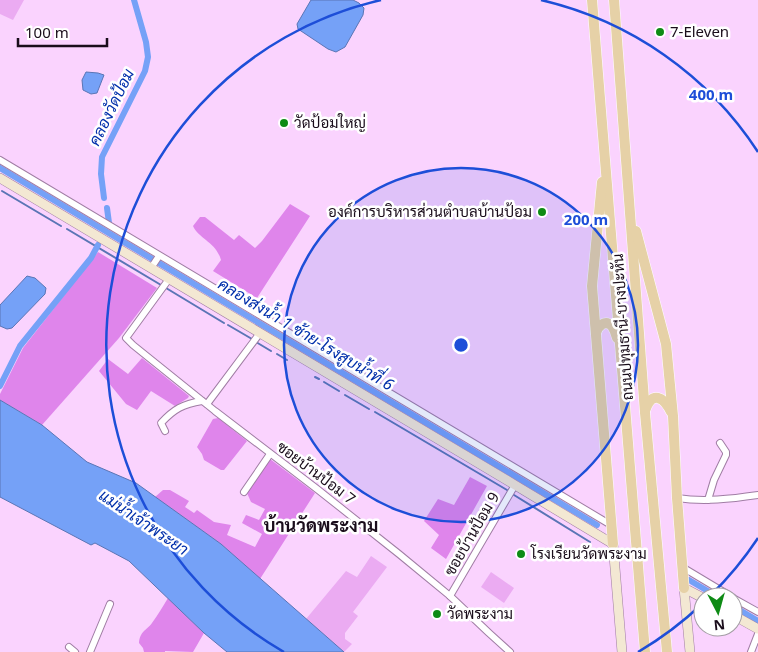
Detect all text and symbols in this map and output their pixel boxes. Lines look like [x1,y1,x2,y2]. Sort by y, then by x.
scale bar [18,15,106,47]
place label: 7-Eleven [670,21,729,41]
text: 100 m [25,22,69,42]
marker: 7-Eleven [654,26,666,38]
water label: คลองวัดป้อม [83,65,139,149]
text: 400 m [689,84,733,104]
place label: วัดป้อมใหญ่ [294,112,366,132]
marker: วัดป้อมใหญ่ [278,117,290,129]
place label: องค์การบริหารส่วนตำบลบ้านป้อม [328,201,532,221]
marker: องค์การบริหารส่วนตำบลบ้านป้อม [536,206,548,218]
text: 200 m [564,209,608,229]
street label: ถนนปทุมธานี-บางปะหัน [607,253,639,401]
water label: คลองส่งน้ำ 1 ซ้าย-โรงสูบน้ำที่ 6 [214,270,400,396]
centre of rings [452,336,470,354]
street label: ซอยบ้านป้อม 7 [273,436,360,508]
water label: แม่น้ำเจ้าพระยา [95,481,195,560]
street label: ซอยบ้านป้อม 9 [439,488,503,579]
district label: บ้านวัดพระงาม [264,513,378,537]
place label: โรงเรียนวัดพระงาม [530,543,647,563]
marker: โรงเรียนวัดพระงาม [515,548,527,560]
north arrow [693,587,743,637]
place label: วัดพระงาม [447,603,513,623]
marker: วัดพระงาม [431,608,443,620]
text: N [713,615,726,635]

